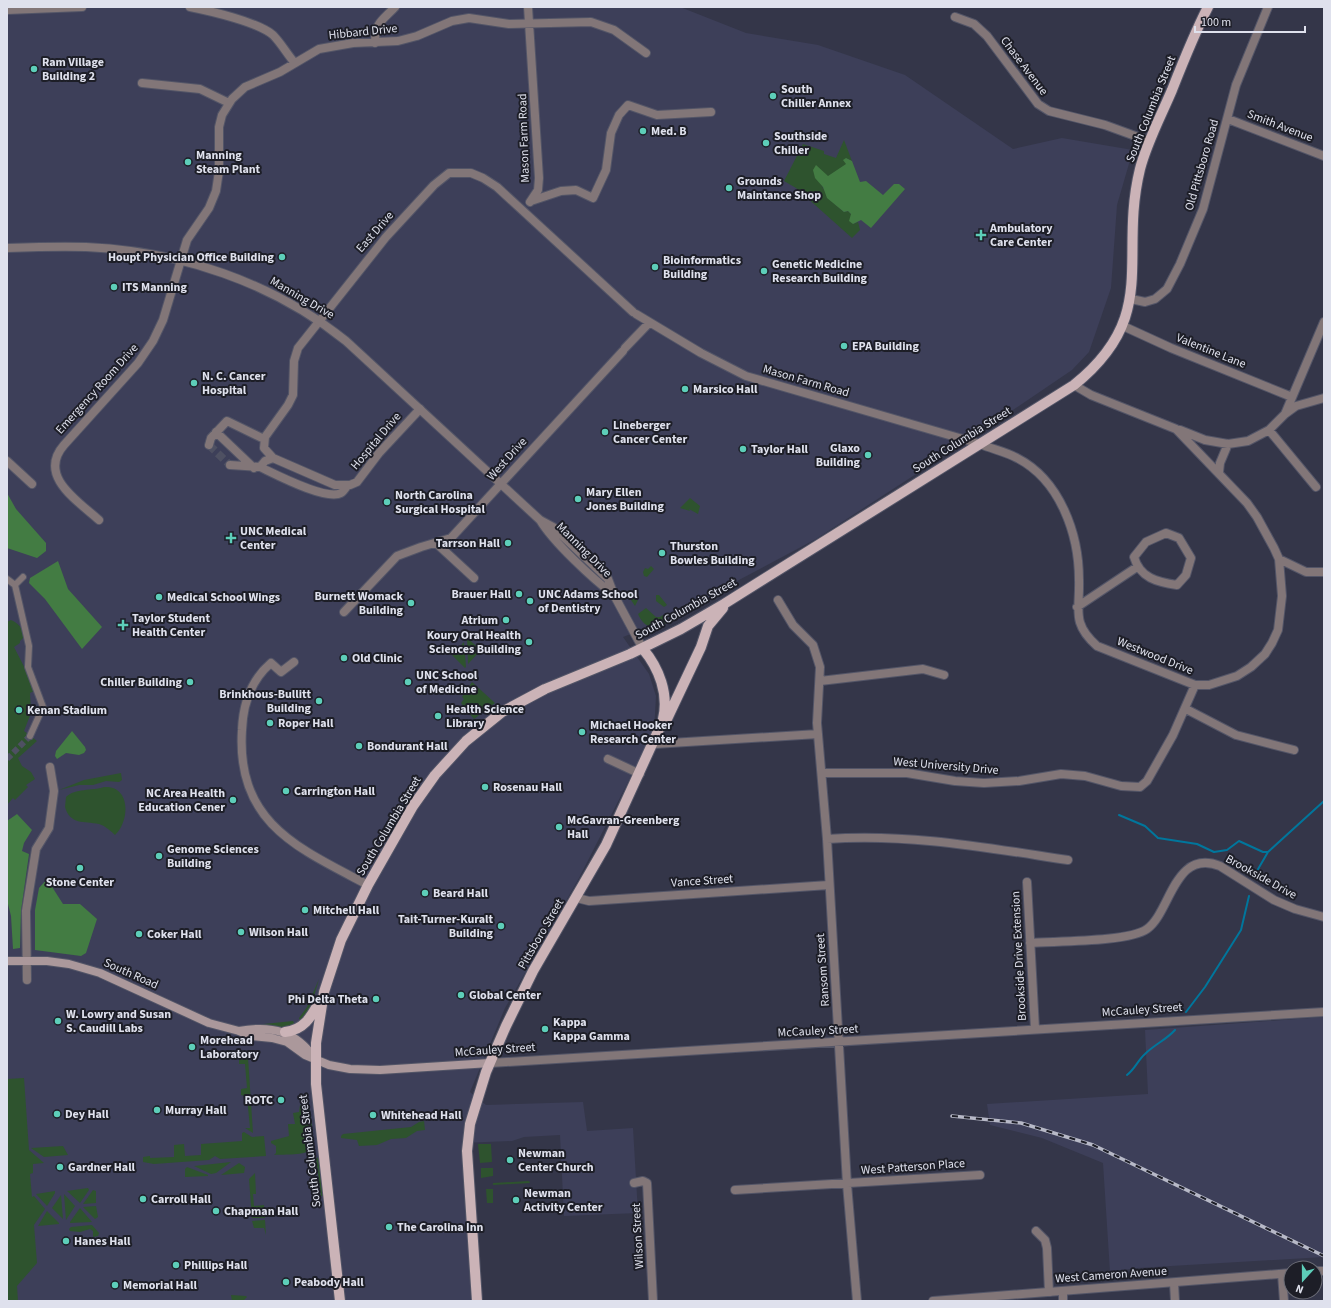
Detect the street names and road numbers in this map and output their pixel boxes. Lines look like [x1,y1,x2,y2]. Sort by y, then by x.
street label: Hibbard Drive [328,20,398,44]
street label: Chase Avenue [996,33,1052,99]
street label: South Columbia Street [1122,53,1180,165]
street label: Mason Farm Road [514,93,534,183]
street label: Smith Avenue [1245,106,1315,146]
street label: Old Pittsboro Road [1181,117,1223,213]
street label: East Drive [352,208,398,256]
street label: Manning Drive [267,273,337,323]
street label: Valentine Lane [1174,329,1248,373]
street label: Emergency Room Drive [52,340,142,438]
street label: Mason Farm Road [761,361,851,401]
street label: South Columbia Street [909,403,1015,477]
street label: Hospital Drive [347,409,405,473]
street label: West Drive [483,434,531,484]
street label: Manning Drive [553,519,615,581]
street label: South Columbia Street [632,574,740,644]
street label: Westwood Drive [1114,633,1196,679]
street label: West University Drive [893,753,999,779]
street label: South Columbia Street [353,773,425,879]
street label: Brookside Drive [1222,850,1300,904]
street label: Vance Street [670,870,734,892]
street label: Brookside Drive Extension [1007,891,1031,1021]
street label: Pittsboro Street [514,896,568,972]
street label: Ransom Street [812,933,834,1007]
street label: South Road [101,954,161,994]
street label: McCauley Street [1101,999,1183,1021]
street label: McCauley Street [777,1020,859,1042]
street label: McCauley Street [454,1039,536,1061]
street label: South Columbia Street [295,1094,325,1208]
street label: West Patterson Place [860,1155,966,1179]
street label: Wilson Street [628,1203,648,1269]
street label: West Cameron Avenue [1055,1263,1167,1287]

